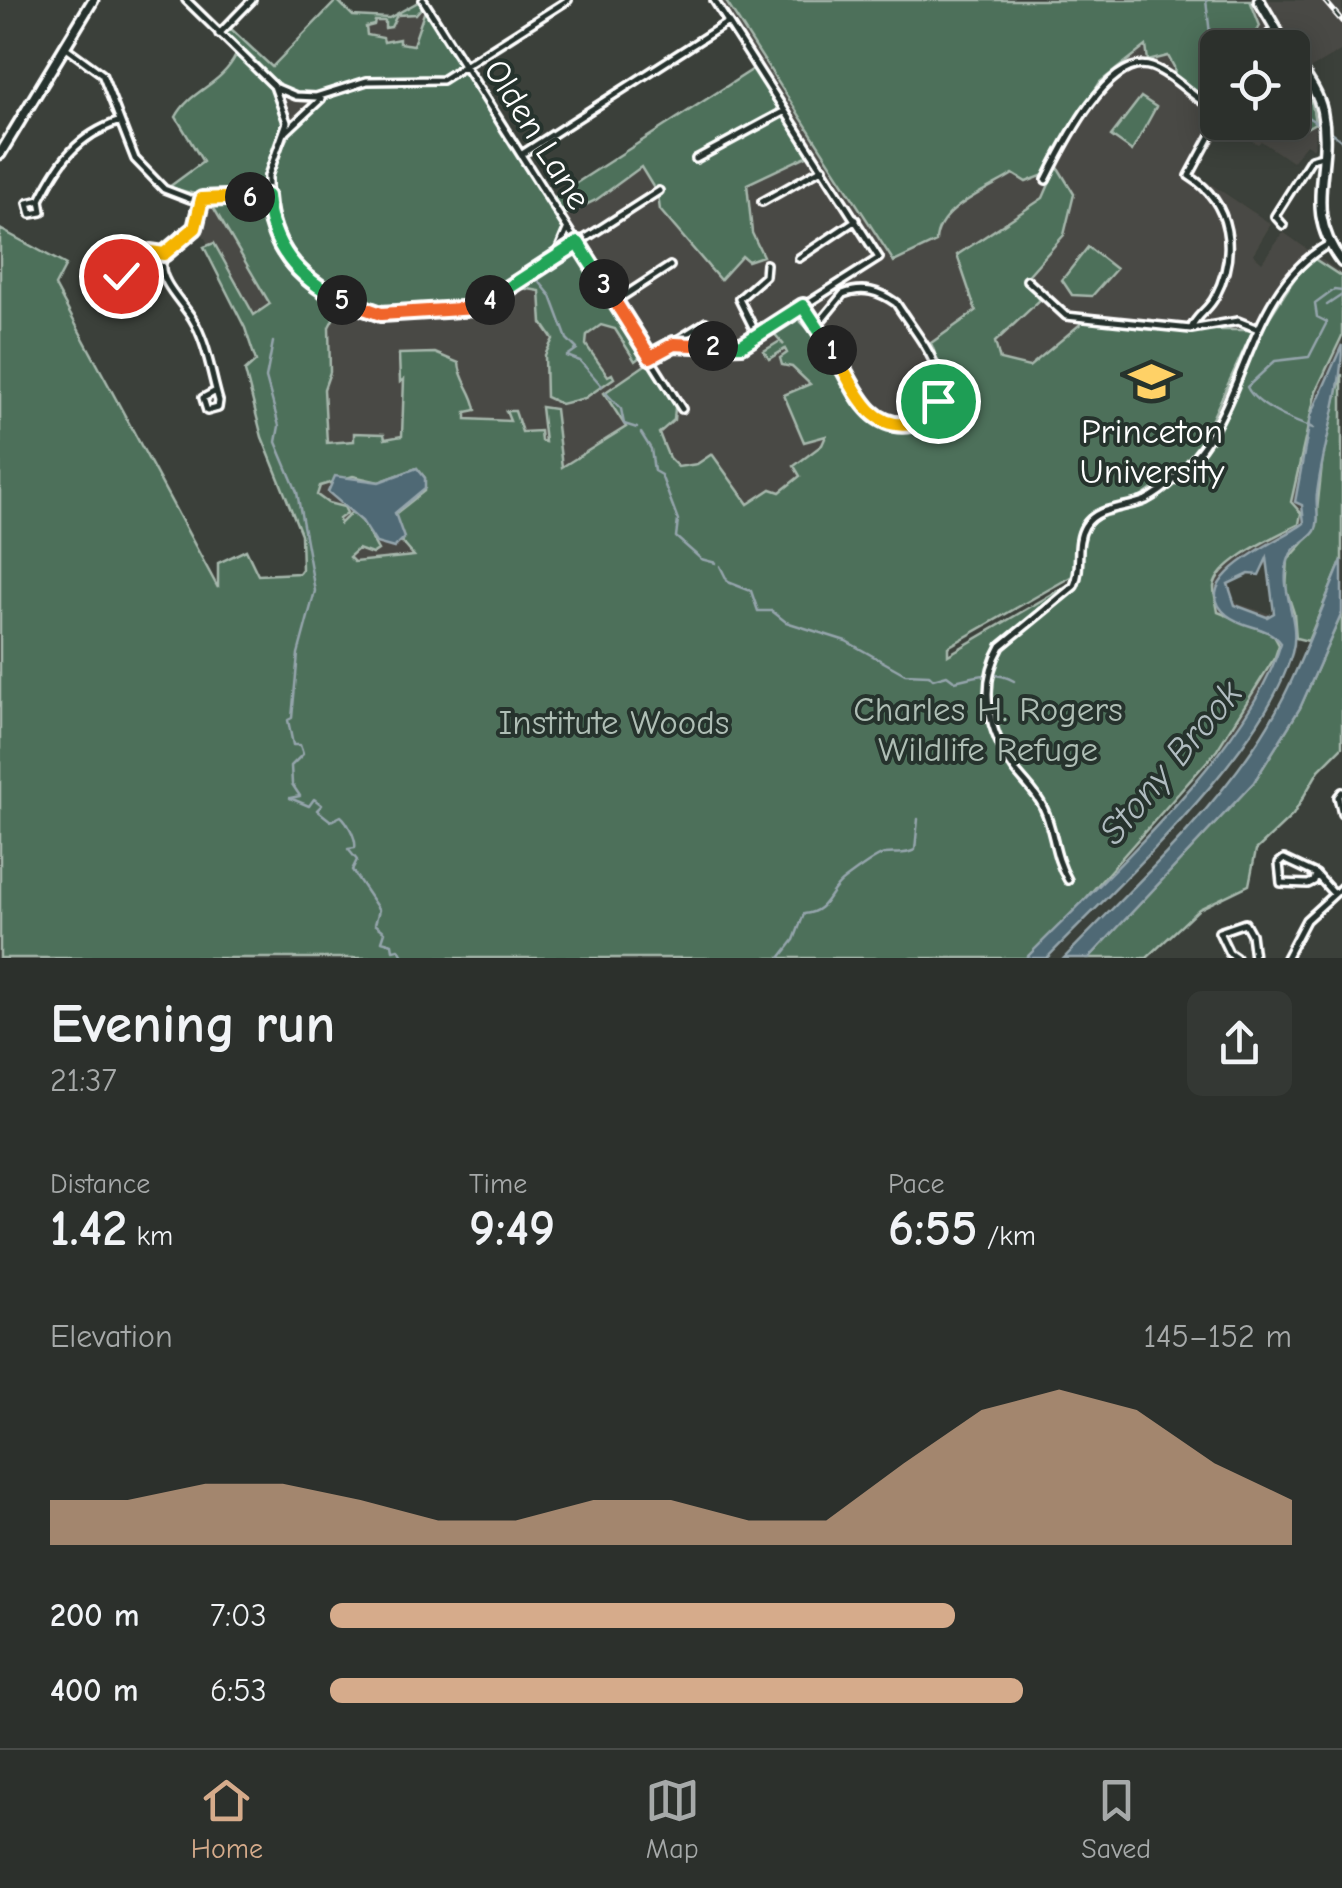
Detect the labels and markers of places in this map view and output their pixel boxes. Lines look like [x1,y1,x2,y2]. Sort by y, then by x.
pin: 6 [225,172,275,222]
pin [79,234,164,319]
pin: 3 [579,259,629,309]
pin: 5 [317,275,367,325]
pin: 4 [465,275,515,325]
pin: 2 [688,321,738,371]
pin: 1 [807,325,857,375]
school or university icon: Princeton University [1128,357,1176,405]
pin [896,359,981,444]
place label: Princeton University [1079,411,1225,492]

